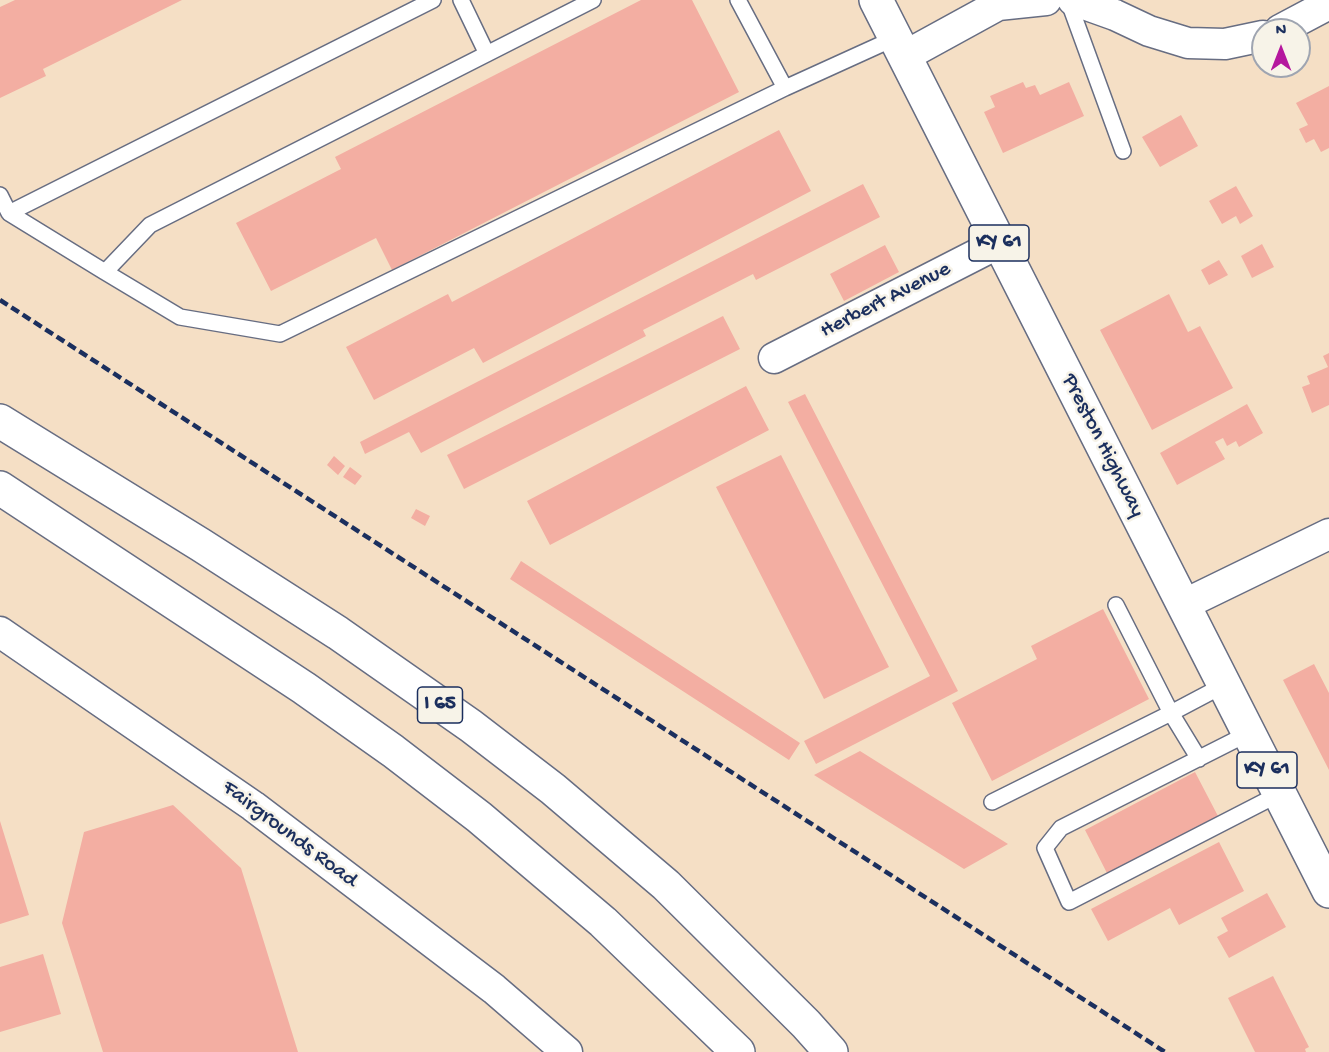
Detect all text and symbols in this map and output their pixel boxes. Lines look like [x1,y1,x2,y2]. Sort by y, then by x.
north arrow [1251,18,1311,78]
text: N [1276,22,1286,41]
road number: KY 61 [969,225,1029,261]
street label: Herbert Avenue [816,257,956,345]
street label: Preston Highway [1055,370,1149,522]
road number: I 65 [418,687,462,723]
road number: KY 61 [1237,752,1297,788]
street label: Fairgrounds Road [216,775,362,895]

